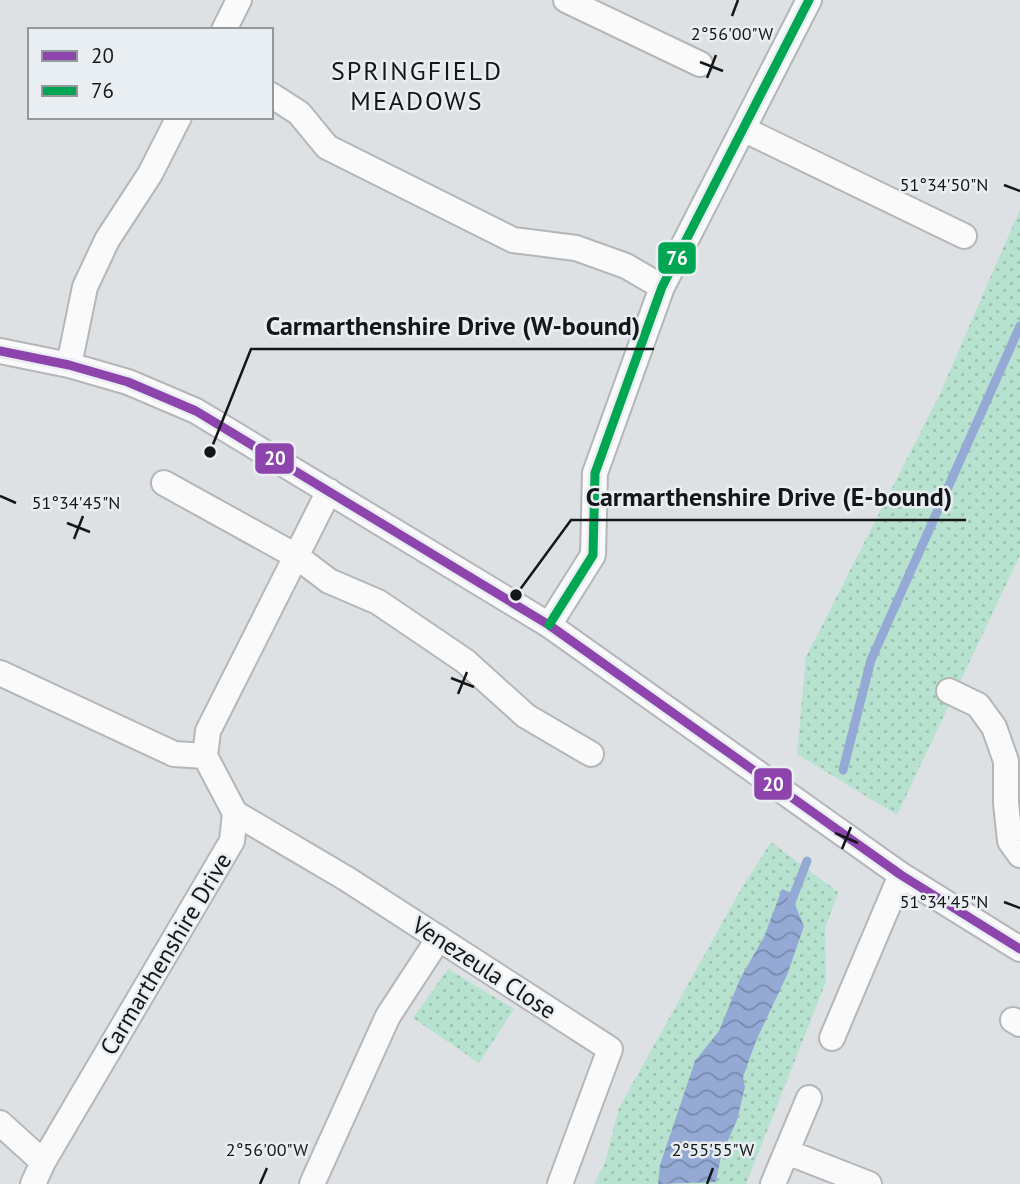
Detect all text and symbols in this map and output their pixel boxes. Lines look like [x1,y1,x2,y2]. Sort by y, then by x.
text: 2°56'00"W [691,22,773,45]
legend [28,28,273,119]
text: 20 [91,42,114,69]
district label: SPRINGFIELD MEADOWS [331,54,503,117]
text: 76 [91,77,114,104]
text: 51°34'50"N [900,173,988,196]
line badge: 76 [657,241,697,275]
text: 76 [666,246,688,270]
callout: Carmarthenshire Drive (W-bound) [251,302,654,349]
text: Carmarthenshire Drive (W-bound) [266,309,640,342]
line badge: 20 [254,442,295,475]
text: 20 [264,446,286,470]
callout: Carmarthenshire Drive (E-bound) [571,473,966,520]
text: Carmarthenshire Drive (E-bound) [586,480,952,513]
text: 51°34'45"N [32,491,120,514]
line badge: 20 [753,767,793,801]
text: 20 [762,772,784,796]
street label: Carmarthenshire Drive [93,847,238,1060]
text: 51°34'45"N [900,890,988,913]
street label: Venezeula Close [405,909,562,1026]
text: 2°56'00"W [226,1138,308,1161]
text: 2°55'55"W [672,1138,754,1161]

